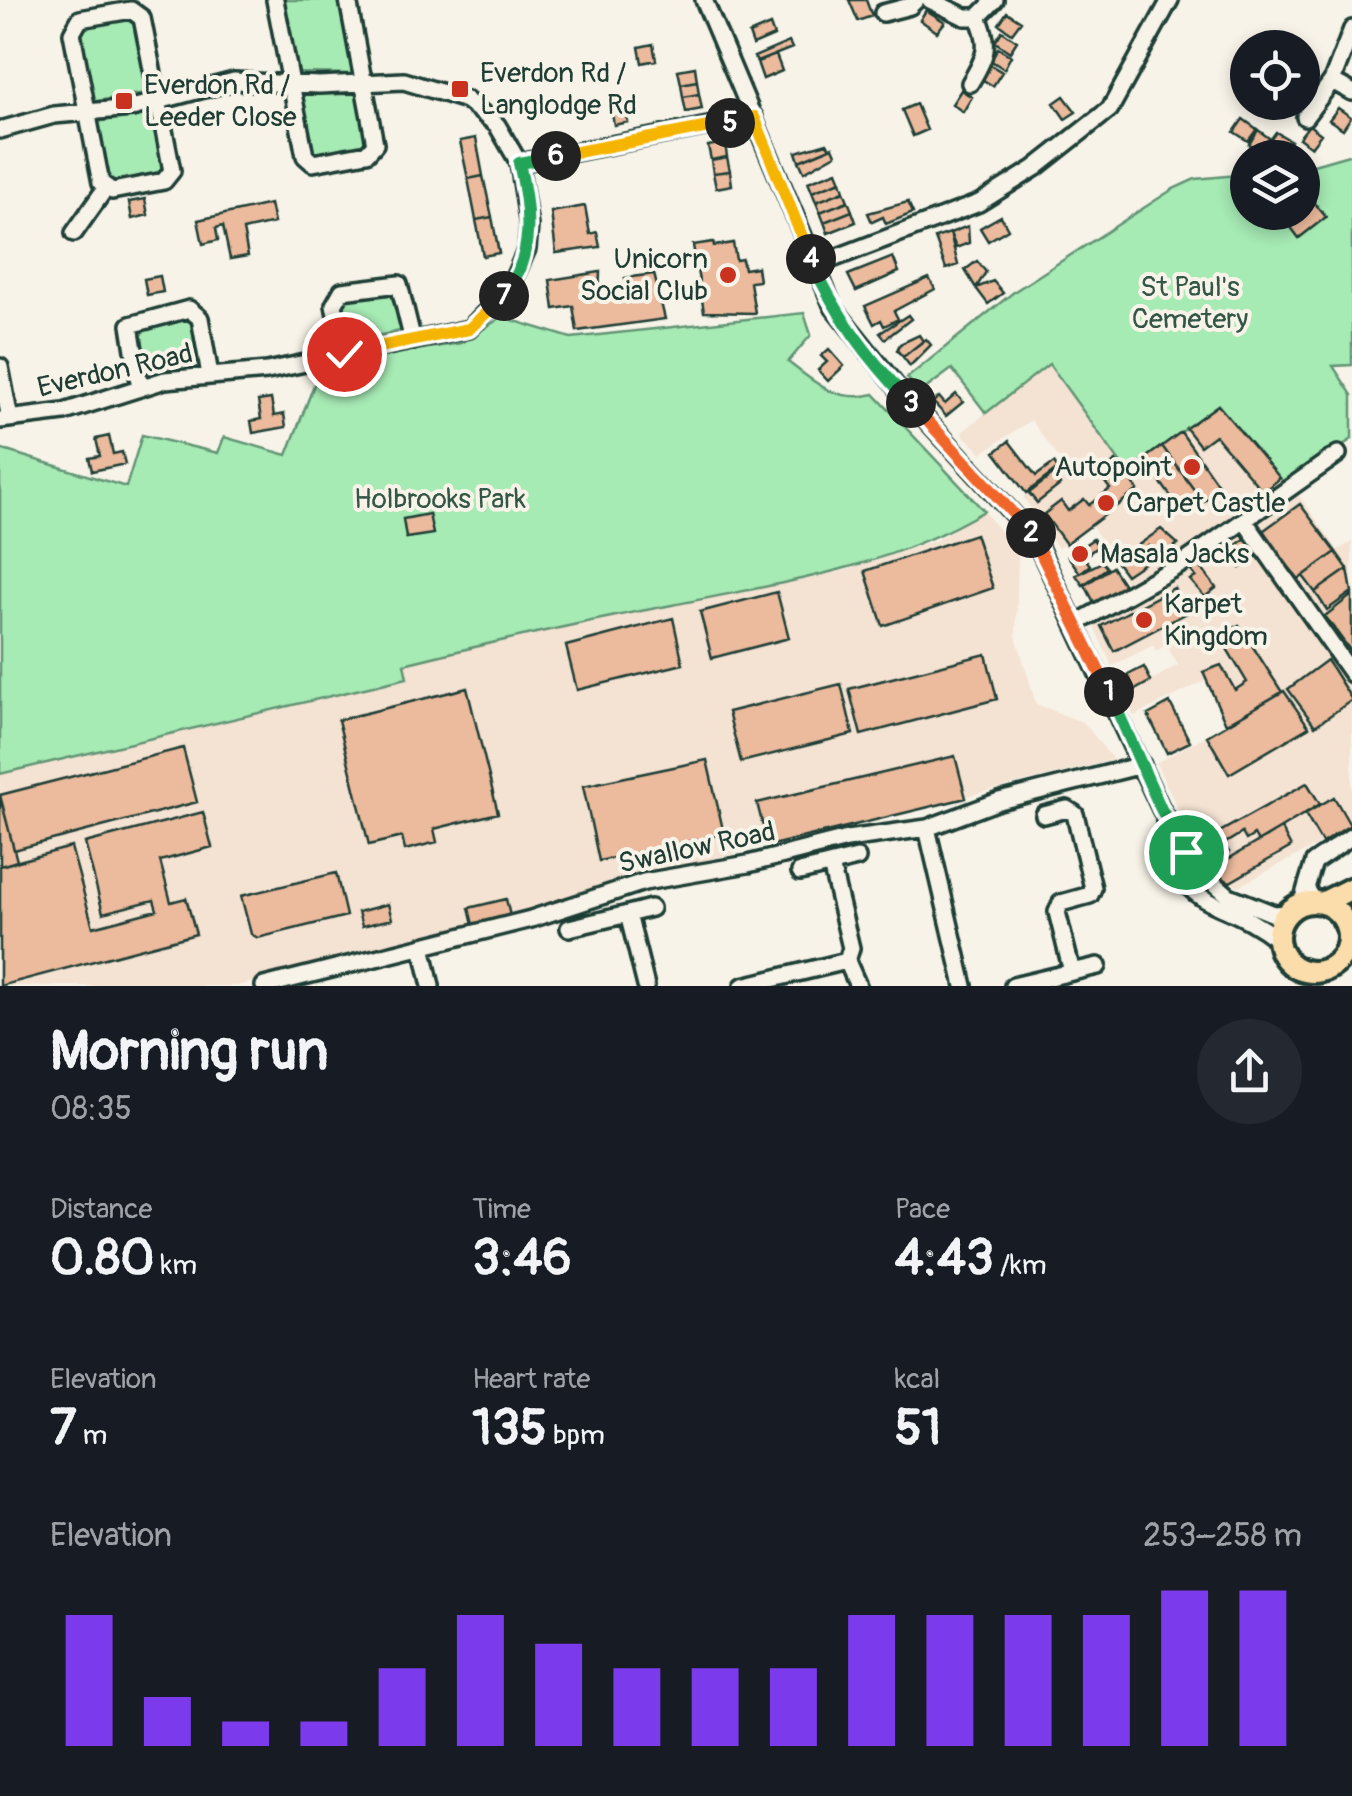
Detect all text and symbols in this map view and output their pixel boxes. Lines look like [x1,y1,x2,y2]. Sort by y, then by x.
map controls [1230,30,1320,230]
button: locate [1230,30,1320,120]
place label: Everdon Rd / Langlodge Rd [480,56,637,123]
place label: Everdon Rd / Leeder Close [144,68,297,135]
marker: Everdon Rd / Langlodge Rd [449,78,471,100]
marker: Everdon Rd / Leeder Close [113,90,135,112]
pin: 5 [705,98,755,148]
text: 5 [722,105,738,140]
pin: 6 [531,131,581,181]
text: 6 [548,138,564,173]
button: layers [1230,140,1320,230]
pin: 4 [786,234,836,284]
text: 4 [803,241,819,276]
place label: Unicorn Social Club [580,242,708,309]
marker: Unicorn Social Club [717,264,739,286]
park label: St Paul's Cemetery [1132,270,1248,337]
pin: 7 [479,271,529,321]
text: 7 [497,278,511,313]
pin [302,312,387,397]
icon: check [317,327,372,382]
street label: Everdon Road [34,336,196,406]
pin: 3 [886,378,936,428]
text: 3 [903,385,919,420]
place label: Autopoint [1054,450,1173,485]
marker: Autopoint [1181,456,1203,478]
park label: Holbrooks Park [354,482,526,517]
place label: Carpet Castle [1126,486,1285,521]
marker: Carpet Castle [1095,492,1117,514]
pin: 2 [1006,508,1056,558]
text: 2 [1023,515,1039,550]
place label: Masala Jacks [1100,537,1250,572]
marker: Masala Jacks [1069,543,1091,565]
place label: Karpet Kingdom [1164,587,1268,654]
marker: Karpet Kingdom [1133,609,1155,631]
pin: 1 [1084,667,1134,717]
text: 1 [1104,674,1114,709]
pin [1144,810,1229,895]
street label: Swallow Road [615,814,779,882]
icon: arrive [1159,825,1214,880]
text: Morning run [50,1017,328,1086]
button: share [1197,1019,1302,1124]
text: 08:35 [50,1089,132,1129]
text: Distance [50,1192,152,1227]
text: Time [472,1192,531,1227]
text: Pace [895,1192,950,1227]
text: 0.80 [50,1227,154,1290]
text: 3:46 [472,1227,572,1290]
text: 4:43 [895,1227,994,1290]
text: km [154,1248,197,1283]
text: /km [994,1248,1047,1283]
text: Elevation [50,1362,157,1397]
text: Heart rate [472,1362,590,1397]
text: kcal [895,1362,940,1397]
text: 7 [50,1397,76,1460]
text: 135 [472,1397,547,1460]
text: 51 [895,1397,941,1460]
text: m [76,1418,107,1453]
text: bpm [547,1418,605,1453]
text: Elevation [50,1516,172,1556]
text: 253–258 m [1143,1516,1302,1556]

